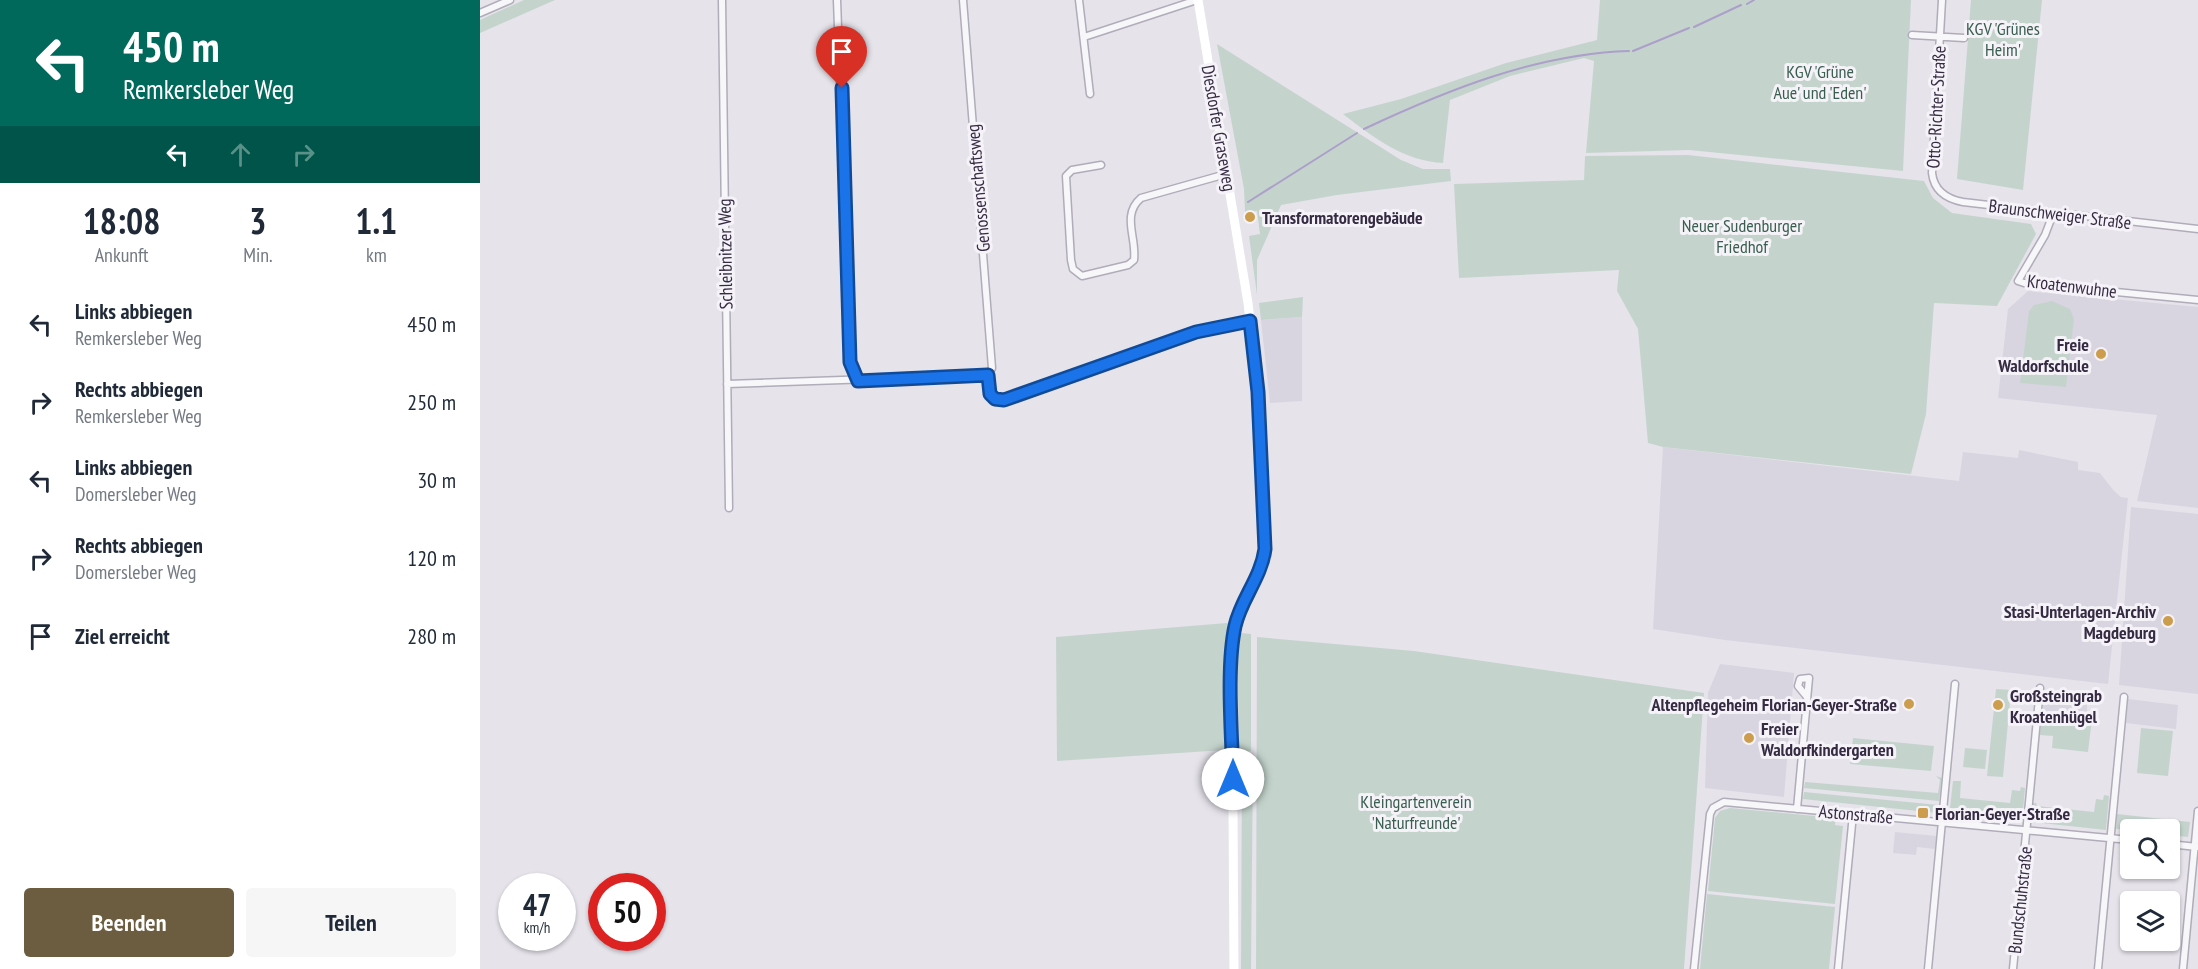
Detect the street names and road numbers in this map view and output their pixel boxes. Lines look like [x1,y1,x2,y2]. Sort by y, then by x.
street label: Otto-Richter-Straße [1921,45,1951,169]
street label: Diesdorfer Graseweg [1197,63,1241,193]
street label: Genossenschaftsweg [961,123,995,253]
street label: Braunschweiger Straße [1987,194,2133,234]
street label: Schleibnitzer Weg [713,198,737,310]
street label: Kroatenwuhne [2026,269,2118,303]
street label: Astonstraße [1818,799,1894,829]
street label: Bundschuhstraße [2003,845,2037,955]

